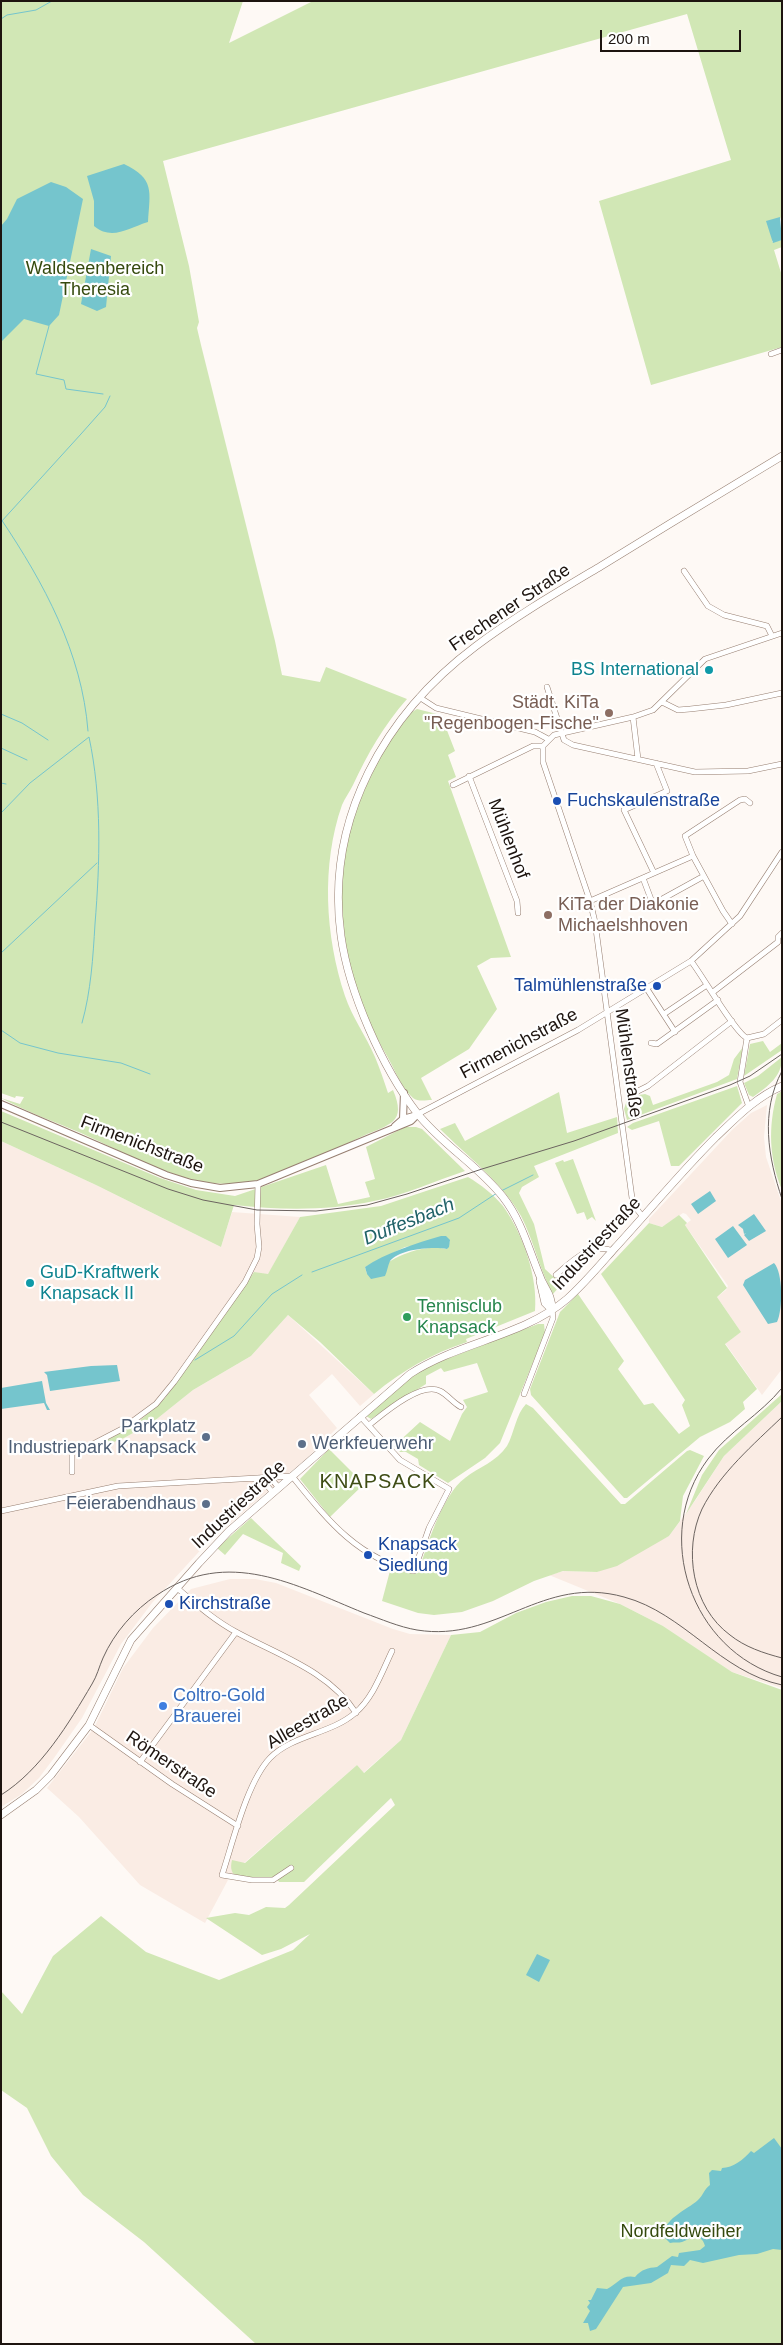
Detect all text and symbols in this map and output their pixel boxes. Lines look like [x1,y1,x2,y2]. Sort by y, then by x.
scale bar [603,20,744,52]
text: 200 m [608,30,650,47]
park label: Waldseenbereich Theresia [26,258,164,300]
street label: Frechener Straße [445,560,575,656]
place label: BS International [571,659,699,681]
marker: BS International [703,664,715,676]
place label: Städt. KiTa "Regenbogen-Fische" [424,692,599,734]
marker: Städt. KiTa "Regenbogen-Fische" [603,707,615,719]
place label: Fuchskaulenstraße [567,790,720,812]
marker: Fuchskaulenstraße [551,795,563,807]
street label: Mühlenhof [483,796,533,882]
place label: KiTa der Diakonie Michaelshhoven [558,894,699,936]
marker: KiTa der Diakonie Michaelshhoven [542,909,554,921]
place label: Talmühlenstraße [514,975,647,997]
marker: Talmühlenstraße [651,980,663,992]
street label: Firmenichstraße [457,1004,581,1084]
street label: Mühlenstraße [610,1007,646,1119]
street label: Firmenichstraße [77,1112,207,1178]
water label: Duffesbach [360,1193,458,1251]
street label: Industriestraße [548,1193,646,1295]
place label: GuD-Kraftwerk Knapsack II [40,1262,159,1304]
marker: GuD-Kraftwerk Knapsack II [24,1277,36,1289]
place label: Tennisclub Knapsack [417,1296,502,1338]
marker: Tennisclub Knapsack [401,1311,413,1323]
place label: Parkplatz Industriepark Knapsack [8,1416,196,1458]
marker: Parkplatz Industriepark Knapsack [200,1431,212,1443]
place label: Werkfeuerwehr [312,1433,434,1455]
marker: Werkfeuerwehr [296,1438,308,1450]
street label: Industriestraße [188,1456,290,1554]
district label: KNAPSACK [319,1470,437,1494]
place label: Feierabendhaus [66,1493,196,1515]
marker: Feierabendhaus [200,1498,212,1510]
place label: Knapsack Siedlung [378,1534,457,1576]
marker: Knapsack Siedlung [362,1549,374,1561]
place label: Kirchstraße [179,1593,271,1615]
marker: Kirchstraße [163,1598,175,1610]
place label: Coltro-Gold Brauerei [173,1685,265,1728]
street label: Alleestraße [263,1690,353,1754]
marker: Coltro-Gold Brauerei [157,1700,169,1712]
street label: Römerstraße [121,1727,221,1803]
park label: Nordfeldweiher [620,2221,742,2243]

